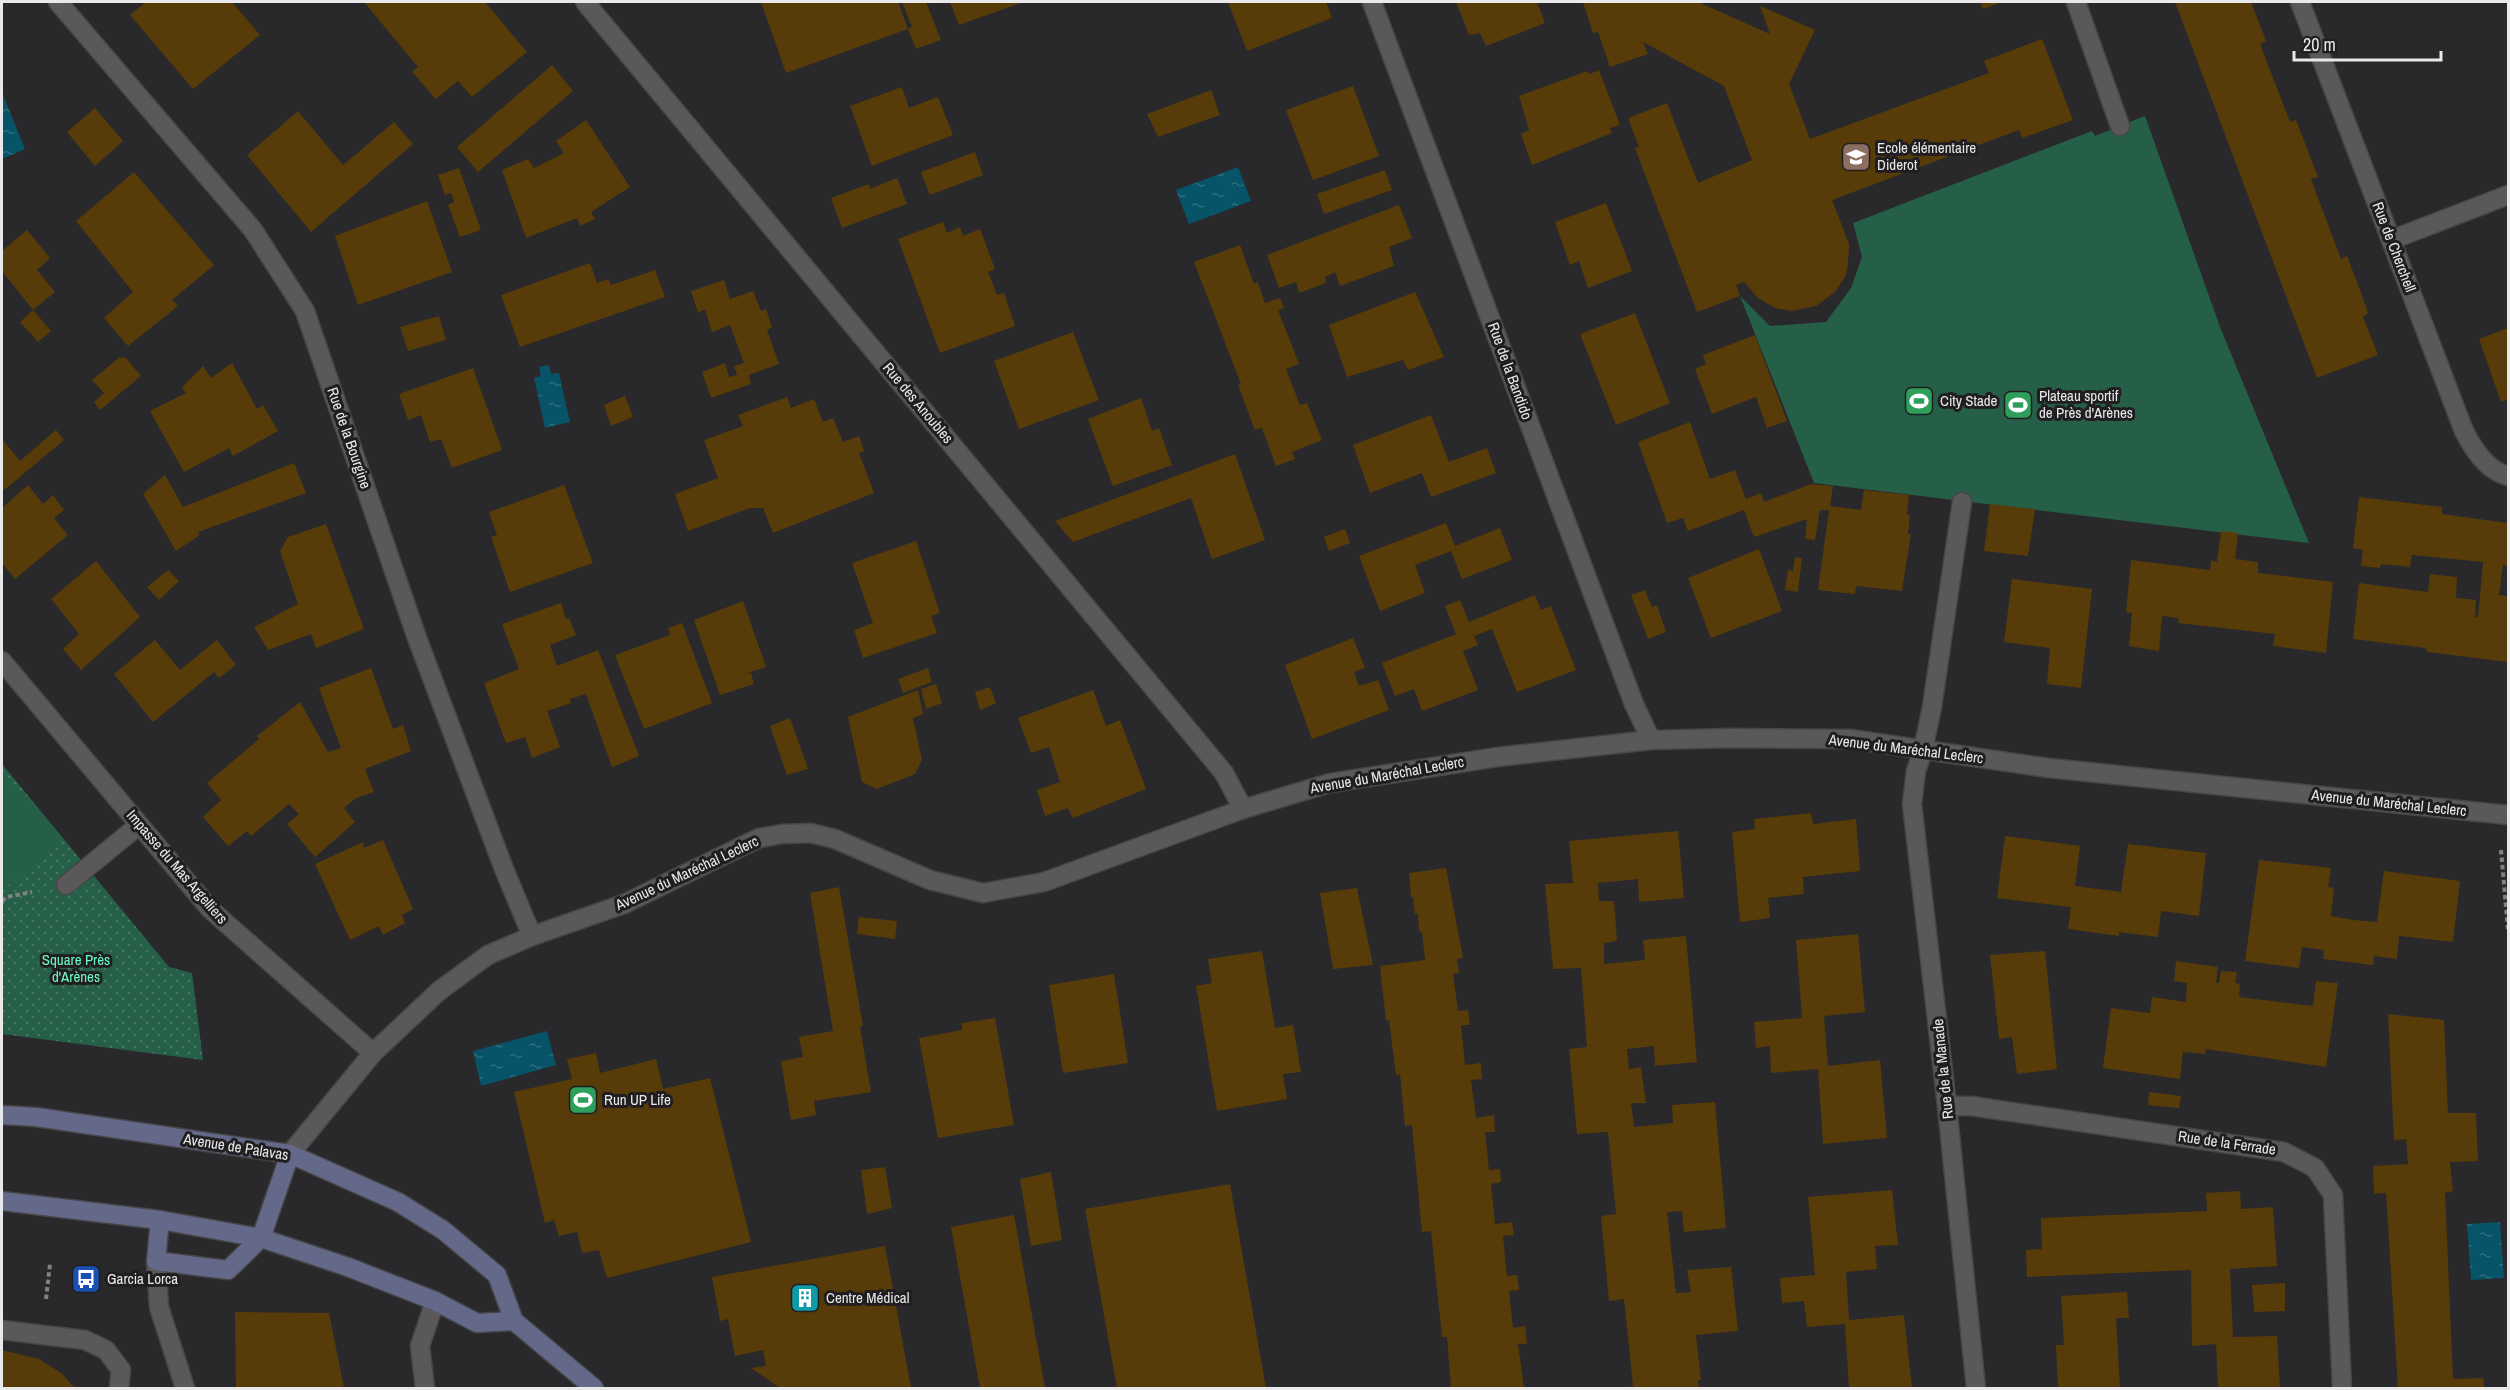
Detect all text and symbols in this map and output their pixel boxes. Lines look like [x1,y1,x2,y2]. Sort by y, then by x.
scale bar [2294,24,2441,62]
text: 20 m [2303,32,2336,57]
place label: Ecole élémentaire Diderot [1877,137,1976,175]
school or university icon: Ecole élémentaire Diderot [1840,141,1872,173]
street label: Rue de Cherchell [2368,199,2421,295]
street label: Rue de la Bandido [1483,319,1538,422]
street label: Rue des Anoubles [878,358,959,448]
street label: Rue de la Bourgine [322,384,377,492]
sports icon: City Stade [1903,385,1935,417]
place label: Plateau sportif de Près d'Arènes [2039,385,2133,423]
sports icon: Plateau sportif de Près d'Arènes [2002,389,2034,421]
place label: City Stade [1940,390,1998,411]
street label: Avenue du Maréchal Leclerc [1827,728,1985,768]
street label: Avenue du Maréchal Leclerc [1307,751,1465,799]
street label: Avenue du Maréchal Leclerc [2310,784,2468,821]
street label: Impasse du Mas Argelliers [122,805,233,928]
street label: Avenue du Maréchal Leclerc [611,830,762,915]
park label: Square Près d'Arènes [42,949,110,987]
street label: Rue de la Manade [1927,1018,1958,1120]
sports icon: Run UP Life [567,1084,599,1116]
place label: Run UP Life [604,1089,671,1110]
street label: Rue de la Ferrade [2177,1125,2277,1160]
street label: Avenue de Palavas [181,1128,290,1165]
bus stop icon: Garcia Lorca [70,1263,102,1295]
place label: Garcia Lorca [107,1268,178,1289]
building icon: Centre Médical [789,1282,821,1314]
place label: Centre Médical [826,1287,909,1308]

